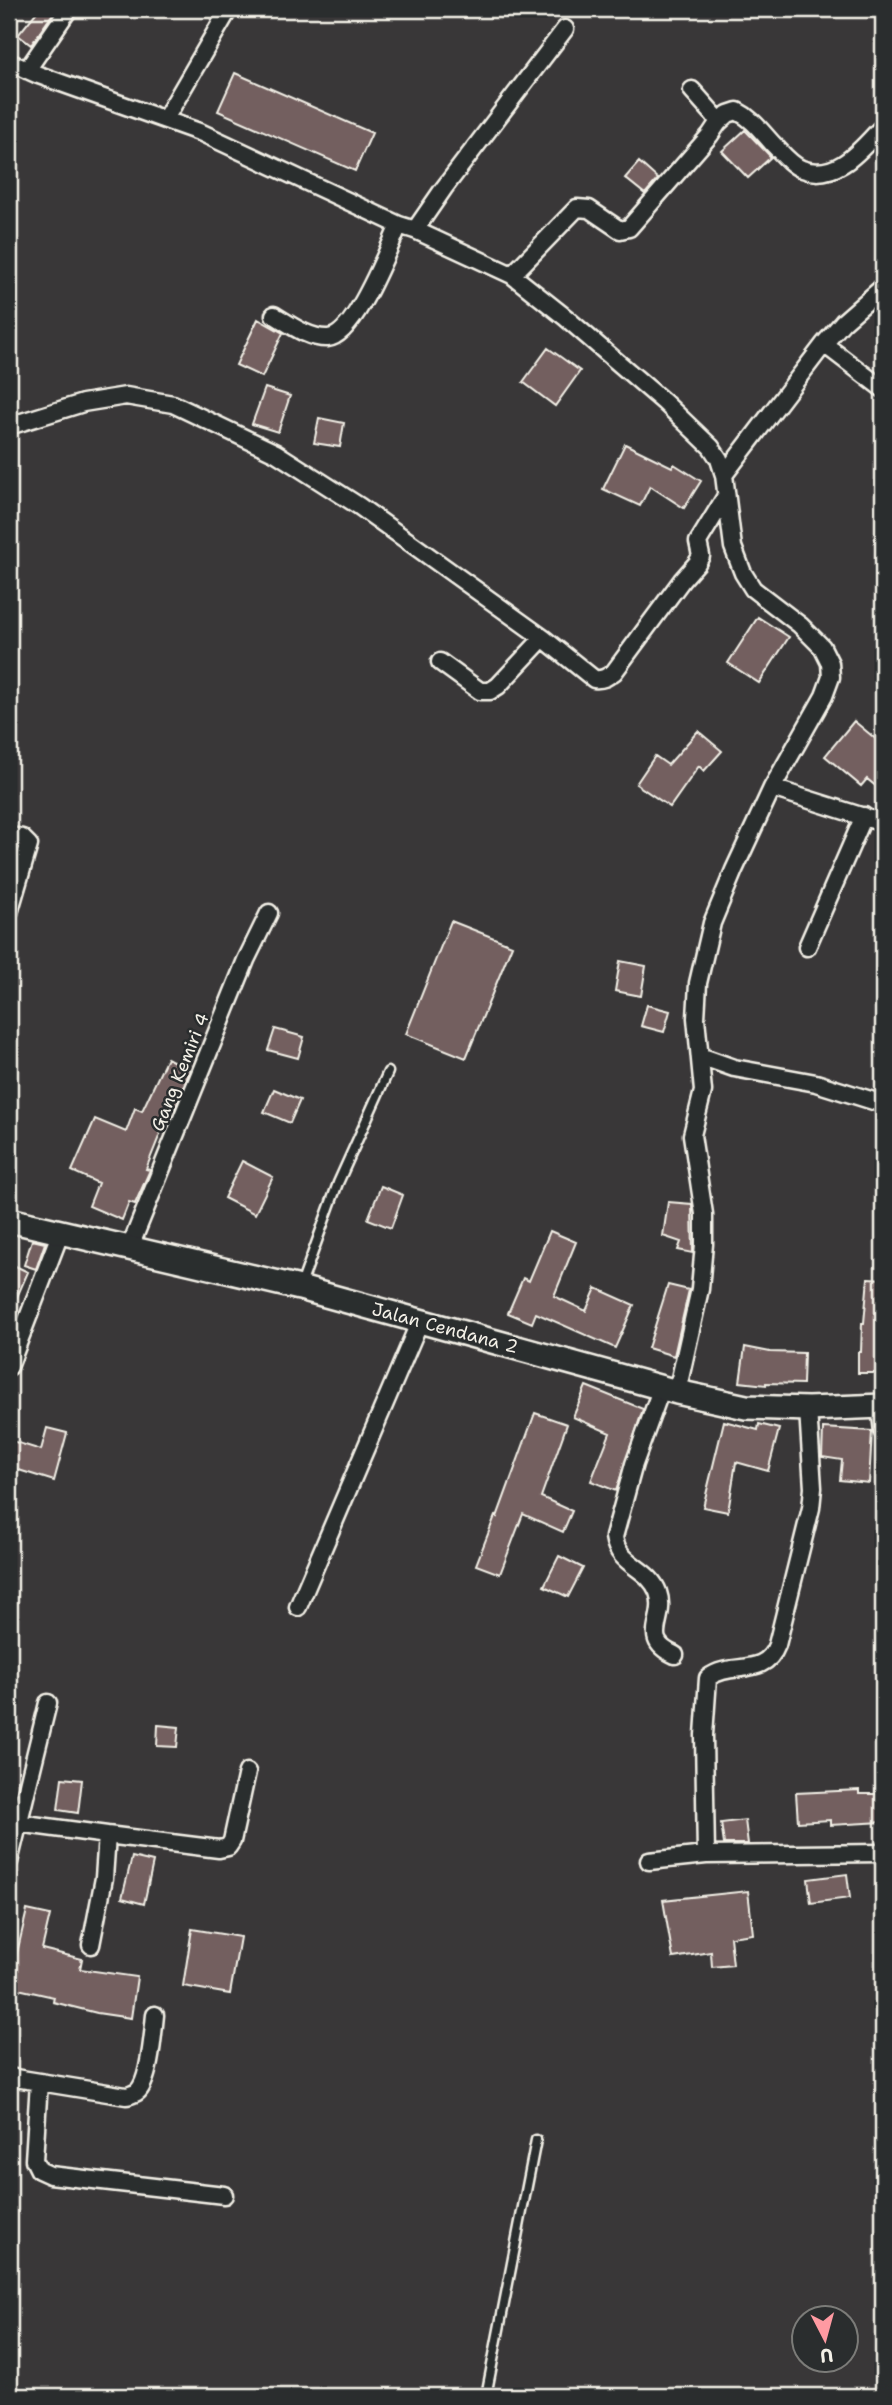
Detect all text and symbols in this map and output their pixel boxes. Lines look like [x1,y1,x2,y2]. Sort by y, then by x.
street label: Gang Kemiri 4 [145,1009,215,1135]
street label: Jalan Cendana 2 [369,1297,521,1359]
north arrow [790,2304,860,2374]
text: U [819,2342,834,2369]

